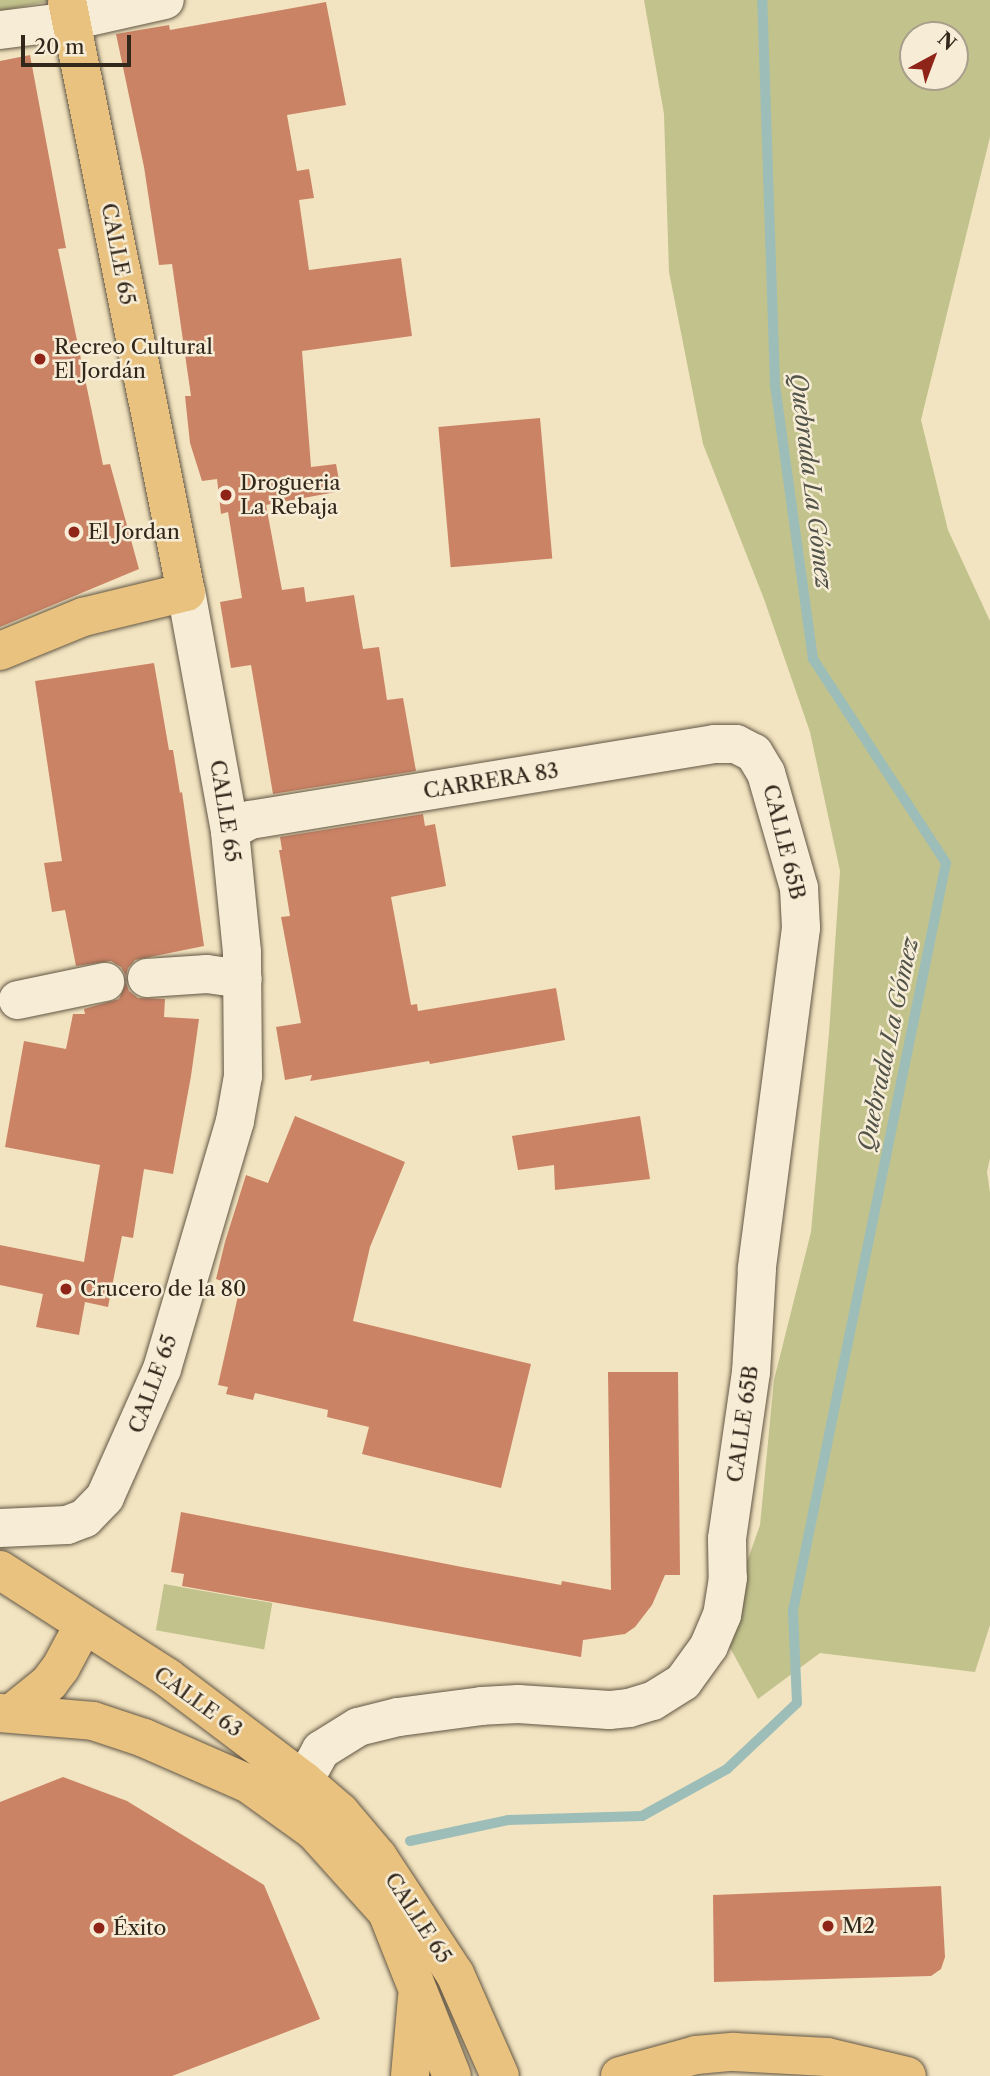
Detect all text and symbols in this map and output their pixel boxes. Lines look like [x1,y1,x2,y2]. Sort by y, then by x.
scale bar [24,21,135,65]
north arrow [899,21,969,91]
text: N [933,27,961,55]
text: 20 m [34,34,85,59]
street label: CALLE 65 [96,201,140,307]
place label: Recreo Cultural El Jordán [54,334,213,384]
marker: Recreo Cultural El Jordán [32,351,48,367]
water label: Quebrada La Gómez [784,371,838,591]
place label: Drogueria La Rebaja [240,470,341,520]
marker: Drogueria La Rebaja [218,487,234,503]
place label: El Jordan [88,519,180,545]
marker: El Jordan [66,524,82,540]
street label: CALLE 65 [204,758,246,864]
street label: CARRERA 83 [421,758,561,804]
street label: CALLE 65B [758,782,810,902]
water label: Quebrada La Gómez [852,935,924,1153]
place label: Crucero de la 80 [80,1276,247,1302]
marker: Crucero de la 80 [58,1281,74,1297]
street label: CALLE 65 [124,1331,182,1437]
street label: CALLE 65B [722,1364,764,1484]
street label: CALLE 63 [149,1661,247,1743]
street label: CALLE 65 [379,1868,457,1968]
place label: M2 [842,1913,875,1939]
place label: Éxito [113,1915,166,1941]
marker: M2 [820,1918,836,1934]
marker: Éxito [91,1920,107,1936]

